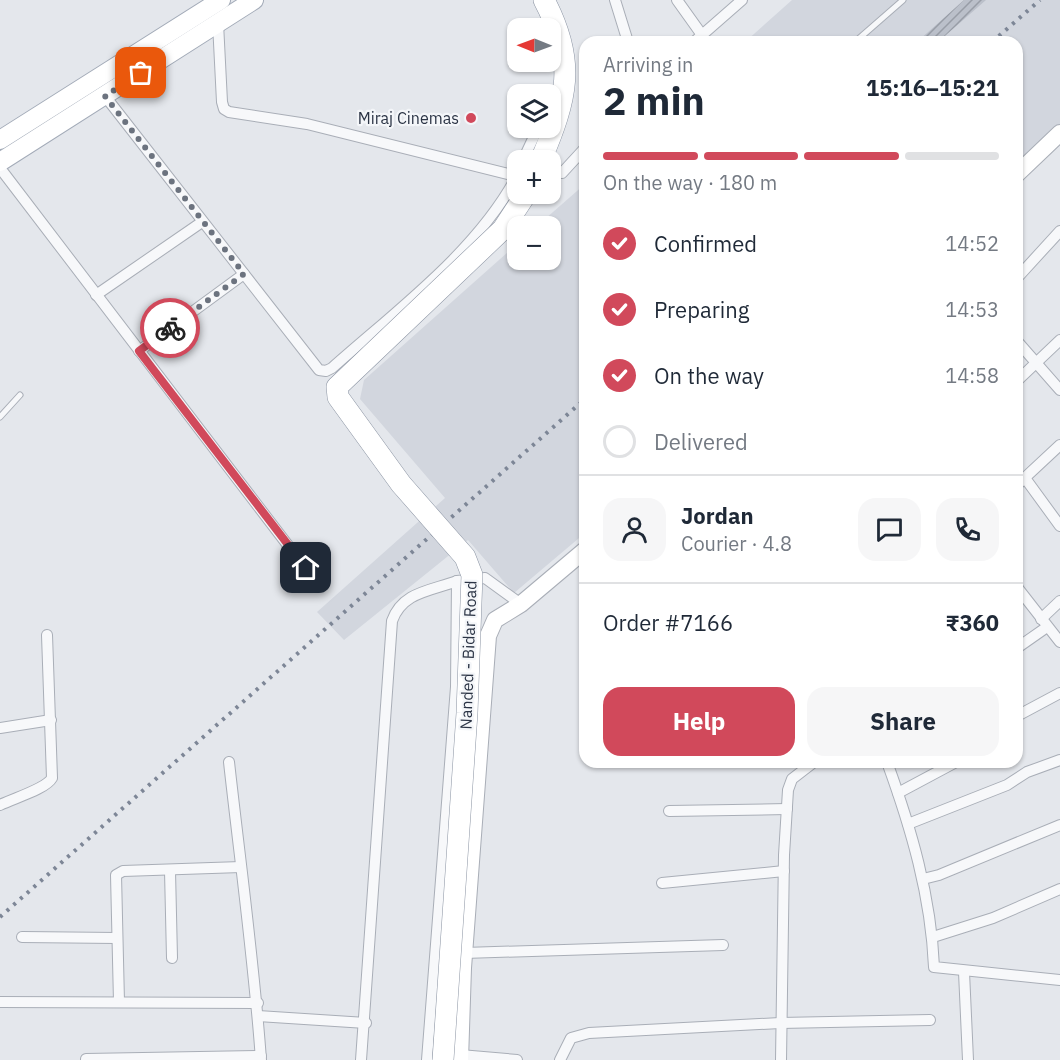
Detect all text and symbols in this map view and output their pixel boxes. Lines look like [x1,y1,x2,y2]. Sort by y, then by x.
north arrow [507,18,561,72]
map controls [507,18,561,270]
pin [115,47,166,98]
text: Arriving in [603,51,693,78]
icon: bag [124,56,157,89]
text: 15:16–15:21 [866,73,999,102]
text: 2 min [603,75,705,126]
button: layers [507,84,561,138]
place label: Miraj Cinemas [358,108,459,128]
marker: Miraj Cinemas [464,111,478,125]
button: + [507,150,561,204]
text: On the way · 180 m [603,169,777,196]
button: − [507,216,561,270]
icon: check [603,227,636,260]
text: Confirmed [654,229,757,258]
text: 14:52 [945,230,999,257]
icon: check [603,293,636,326]
text: Preparing [654,295,749,324]
text: 14:53 [945,296,999,323]
courier [140,298,200,358]
icon: bike [154,312,187,345]
icon: check [603,359,636,392]
text: On the way [654,361,764,390]
text: 14:58 [945,362,999,389]
text: Delivered [654,427,748,456]
button: person [603,498,666,561]
button: chat [858,498,921,561]
button: phone [936,498,999,561]
text: Jordan [681,501,754,530]
text: Courier · 4.8 [681,530,792,557]
pin [280,542,331,593]
icon: home [289,551,322,584]
street label: Nanded - Bidar Road [455,580,481,730]
text: Order #7166 [603,608,733,637]
text: ₹360 [946,608,999,637]
button: Help [603,687,795,756]
button: Share [807,687,999,756]

